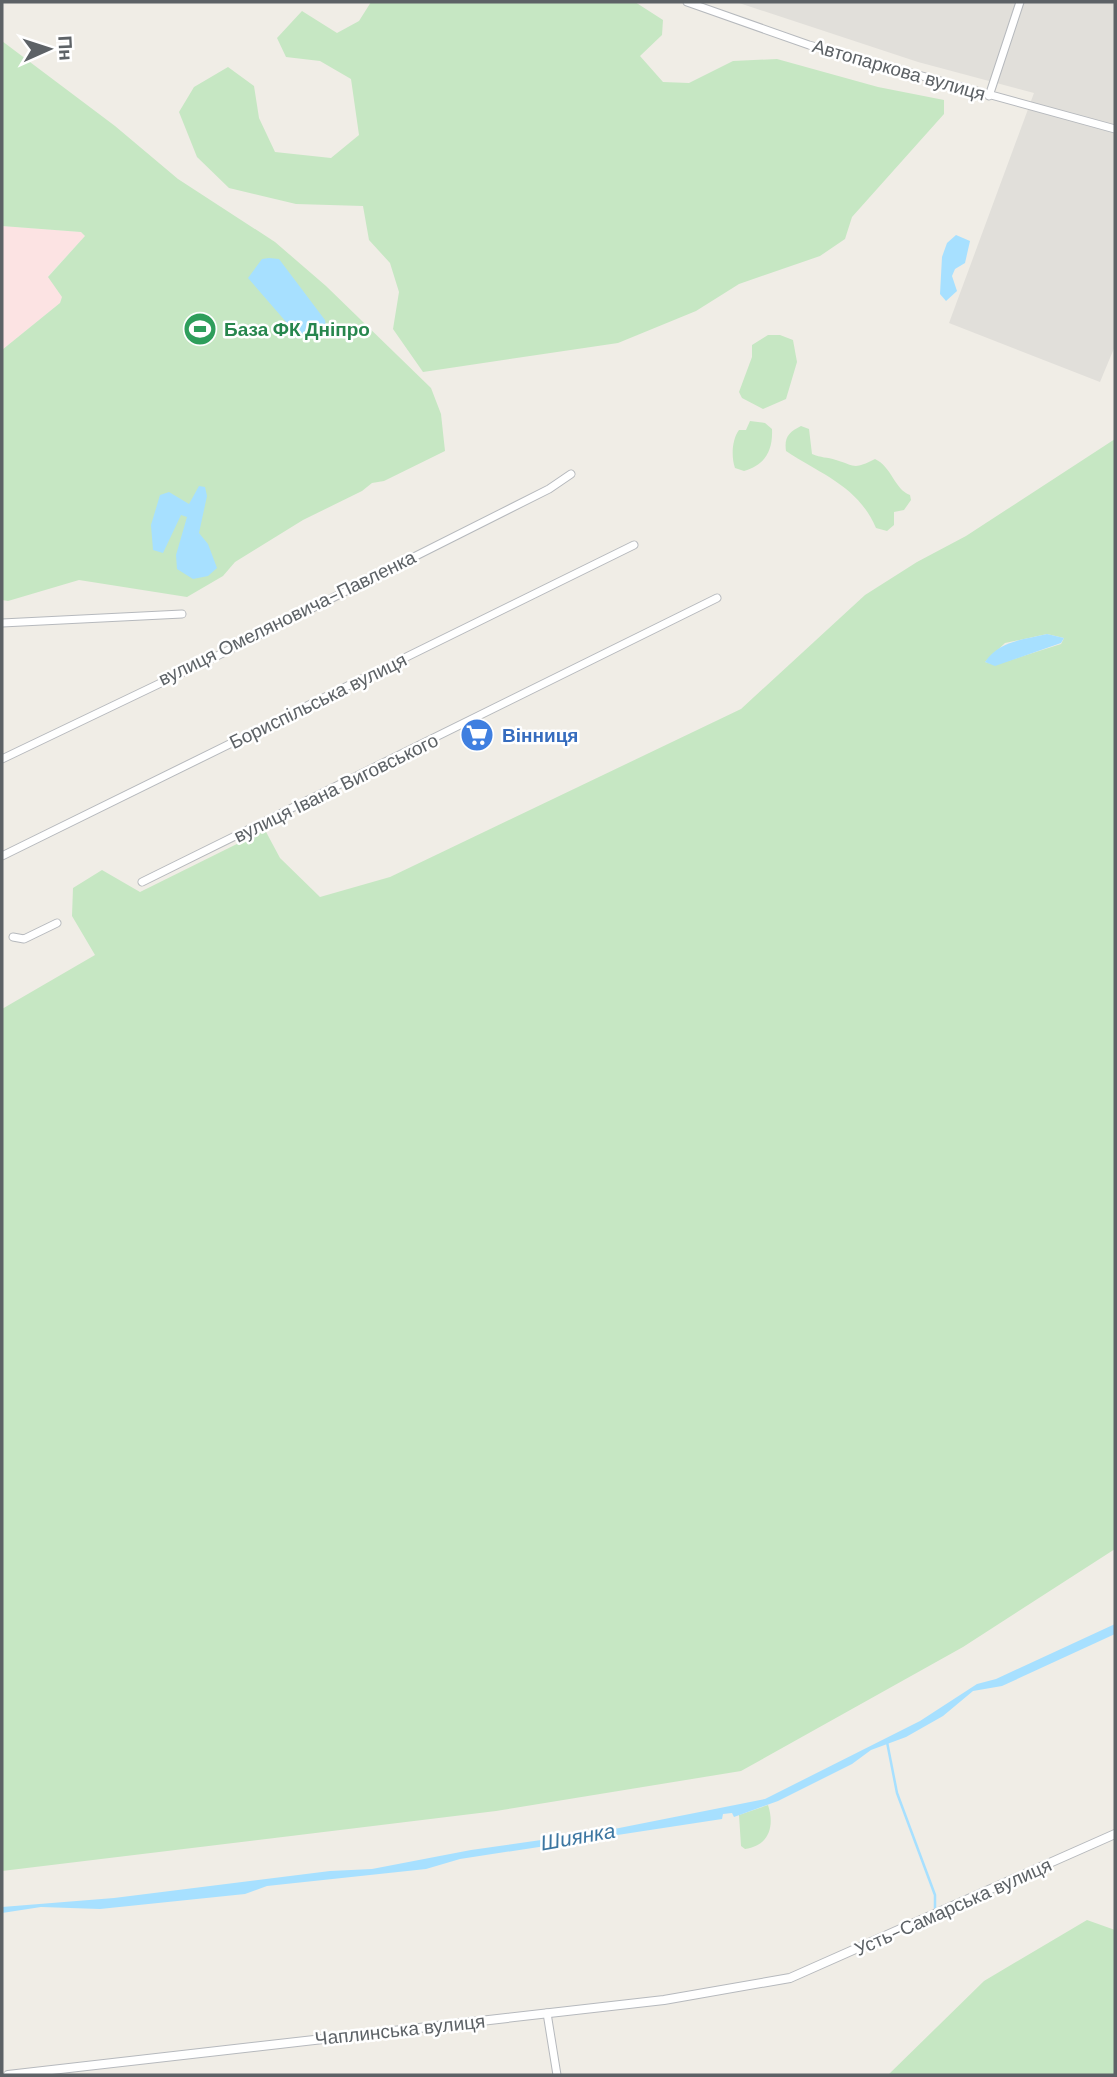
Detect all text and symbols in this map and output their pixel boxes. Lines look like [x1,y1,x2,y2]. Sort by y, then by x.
north arrow [14,14,84,84]
street label: Автопаркова вулиця [809,33,989,107]
text: Пн [52,35,79,61]
sports icon: База ФК Дніпро [181,310,219,348]
place label: База ФК Дніпро [224,317,370,342]
street label: вулиця Омеляновича-Павленка [154,544,420,691]
street label: Бориспільська вулиця [225,647,411,755]
supermarket icon: Вінниця [458,716,496,754]
place label: Вінниця [502,723,578,748]
street label: вулиця Івана Виговського [230,728,442,848]
water label: Шиянка [538,1817,618,1857]
street label: Усть-Самарська вулиця [851,1852,1055,1962]
street label: Чаплинська вулиця [314,2009,486,2051]

